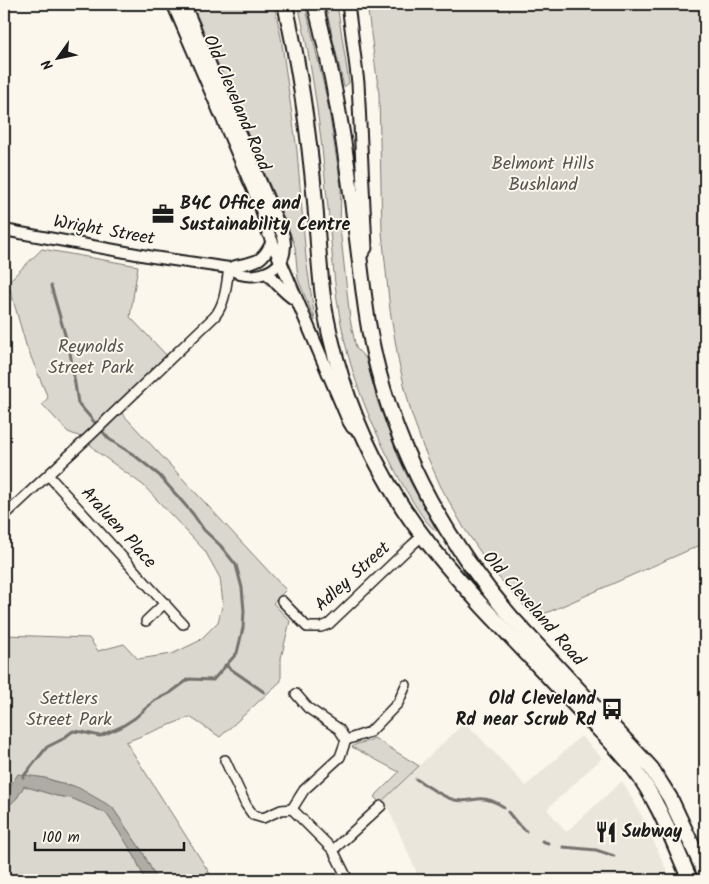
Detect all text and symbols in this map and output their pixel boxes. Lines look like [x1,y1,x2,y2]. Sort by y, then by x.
street label: Old Cleveland Road [194,30,278,177]
north arrow [32,32,82,82]
text: N [36,55,60,74]
park label: Belmont Hills Bushland [491,150,595,200]
place label: B4C Office and Sustainability Centre [180,190,350,240]
office icon: B4C Office and Sustainability Centre [150,201,176,227]
street label: Wright Street [51,208,158,254]
park label: Reynolds Street Park [48,333,134,383]
street label: Araluen Place [73,480,163,576]
street label: Adley Street [308,534,398,619]
street label: Old Cleveland Road [474,545,592,674]
park label: Settlers Street Park [26,685,112,735]
place label: Old Cleveland Rd near Scrub Rd [456,685,596,735]
bus stop icon: Old Cleveland Rd near Scrub Rd [599,696,625,722]
place label: Subway [622,818,683,847]
scale bar [35,819,184,851]
restaurant icon: Subway [593,819,619,845]
text: 100 m [42,826,80,850]

